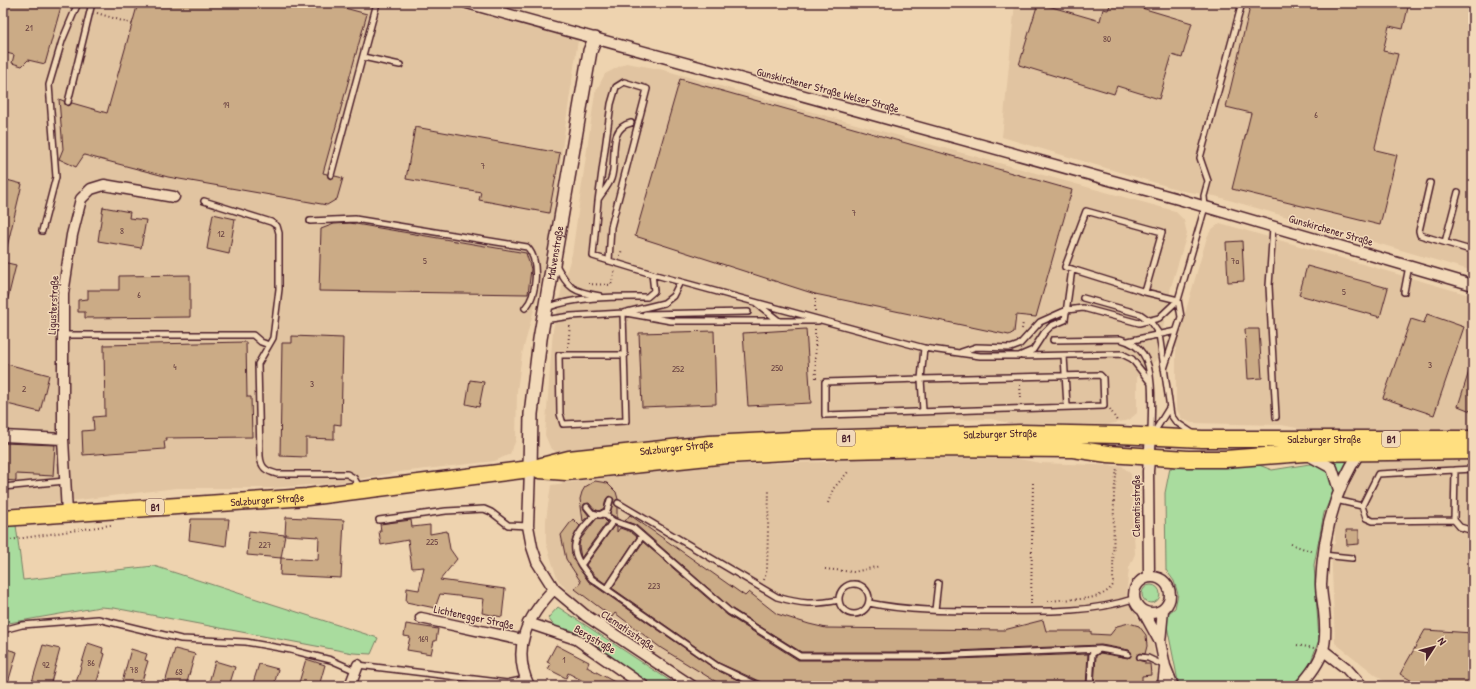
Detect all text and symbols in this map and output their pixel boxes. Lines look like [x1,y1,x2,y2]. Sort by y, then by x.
house number: 21 [25,22,33,34]
house number: 80 [1103,33,1111,45]
street label: Gunskirchener Straße Welser Straße [755,64,901,116]
house number: 19 [223,99,230,111]
house number: 6 [1314,109,1318,121]
house number: 7 [481,160,486,172]
house number: 7 [852,207,857,219]
street label: Gunskirchener Straße [1287,211,1375,249]
street label: Malvenstraße [543,224,567,281]
house number: 8 [120,225,124,237]
house number: 12 [217,228,226,240]
house number: 5 [423,255,427,267]
house number: 7a [1231,255,1239,267]
street label: Ligusterstraße [44,274,62,335]
house number: 5 [1342,286,1346,298]
house number: 6 [137,289,141,301]
house number: 3 [1428,359,1432,371]
house number: 4 [173,361,177,373]
house number: 250 [771,362,783,374]
house number: 252 [672,363,685,375]
house number: 3 [310,378,314,390]
house number: 2 [22,383,27,395]
street label: Salzburger Straße [963,426,1038,442]
road number: B1 [837,430,855,446]
road number: B1 [1382,431,1400,447]
street label: Salzburger Straße [1287,432,1362,446]
street label: Salzburger Straße [639,437,714,458]
street label: Clematisstraße [1129,474,1143,537]
street label: Salzburger Straße [230,490,305,509]
road number: B1 [146,499,164,515]
house number: 225 [426,536,438,548]
house number: 227 [259,539,272,551]
house number: 223 [648,580,660,592]
street label: Lichtenegger Straße [433,602,516,632]
street label: Clematisstraße [598,607,658,654]
street label: Bergstraße [572,621,619,657]
north arrow [1414,627,1454,667]
house number: 169 [418,633,429,645]
text: N [1435,635,1450,648]
house number: 1 [562,654,566,666]
house number: 86 [87,657,95,669]
house number: 92 [42,659,51,671]
house number: 78 [130,664,138,676]
house number: 68 [175,666,183,678]

